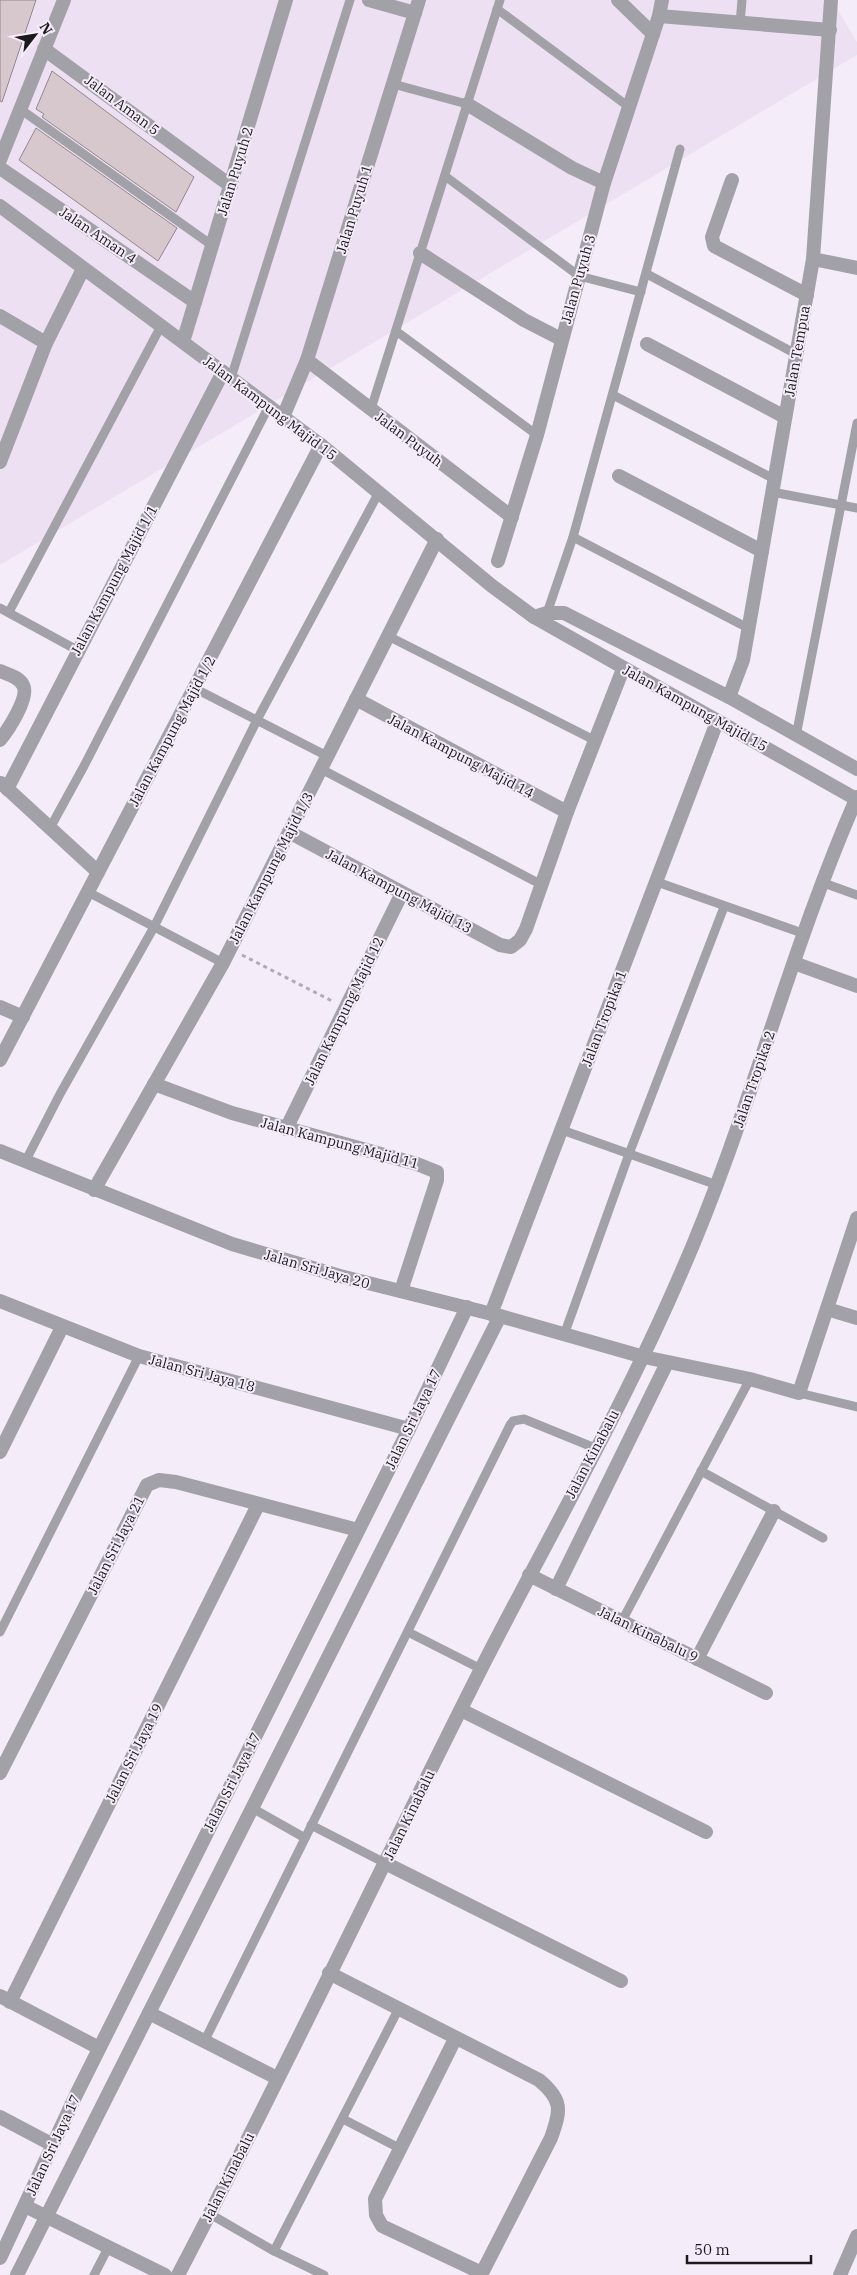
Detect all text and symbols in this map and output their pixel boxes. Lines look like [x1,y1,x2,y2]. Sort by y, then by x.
north arrow [10,10,60,60]
text: N [36,19,57,38]
street label: Jalan Aman 5 [81,71,163,139]
street label: Jalan Puyuh 2 [213,124,257,218]
street label: Jalan Puyuh 1 [332,162,376,256]
street label: Jalan Aman 4 [56,203,140,267]
street label: Jalan Puyuh 3 [557,232,599,326]
street label: Jalan Tempua [780,304,814,398]
street label: Jalan Kampung Majid 15 [200,352,340,464]
street label: Jalan Puyuh [372,408,447,471]
street label: Jalan Kampung Majid 1/1 [67,502,161,658]
street label: Jalan Kampung Majid 1/2 [125,653,219,809]
street label: Jalan Kampung Majid 15 [619,661,771,755]
street label: Jalan Kampung Majid 14 [385,710,537,802]
street label: Jalan Kampung Majid 1/3 [225,789,317,947]
street label: Jalan Kampung Majid 13 [323,845,475,937]
street label: Jalan Kampung Majid 12 [300,934,388,1088]
street label: Jalan Tropika 1 [577,967,631,1069]
street label: Jalan Tropika 2 [729,1028,779,1130]
street label: Jalan Kampung Majid 11 [259,1113,421,1173]
street label: Jalan Sri Jaya 20 [262,1245,372,1293]
street label: Jalan Sri Jaya 18 [147,1350,257,1396]
street label: Jalan Sri Jaya 17 [381,1366,445,1472]
street label: Jalan Kinabalu [561,1406,623,1501]
street label: Jalan Sri Jaya 21 [83,1492,149,1598]
street label: Jalan Kinabalu 9 [595,1602,701,1666]
street label: Jalan Sri Jaya 19 [101,1700,167,1806]
street label: Jalan Sri Jaya 17 [199,1729,265,1835]
street label: Jalan Kinabalu [379,1767,439,1863]
street label: Jalan Sri Jaya 17 [22,2092,84,2198]
street label: Jalan Kinabalu [198,2129,258,2225]
scale bar [687,2232,811,2264]
text: 50 m [694,2240,730,2259]

